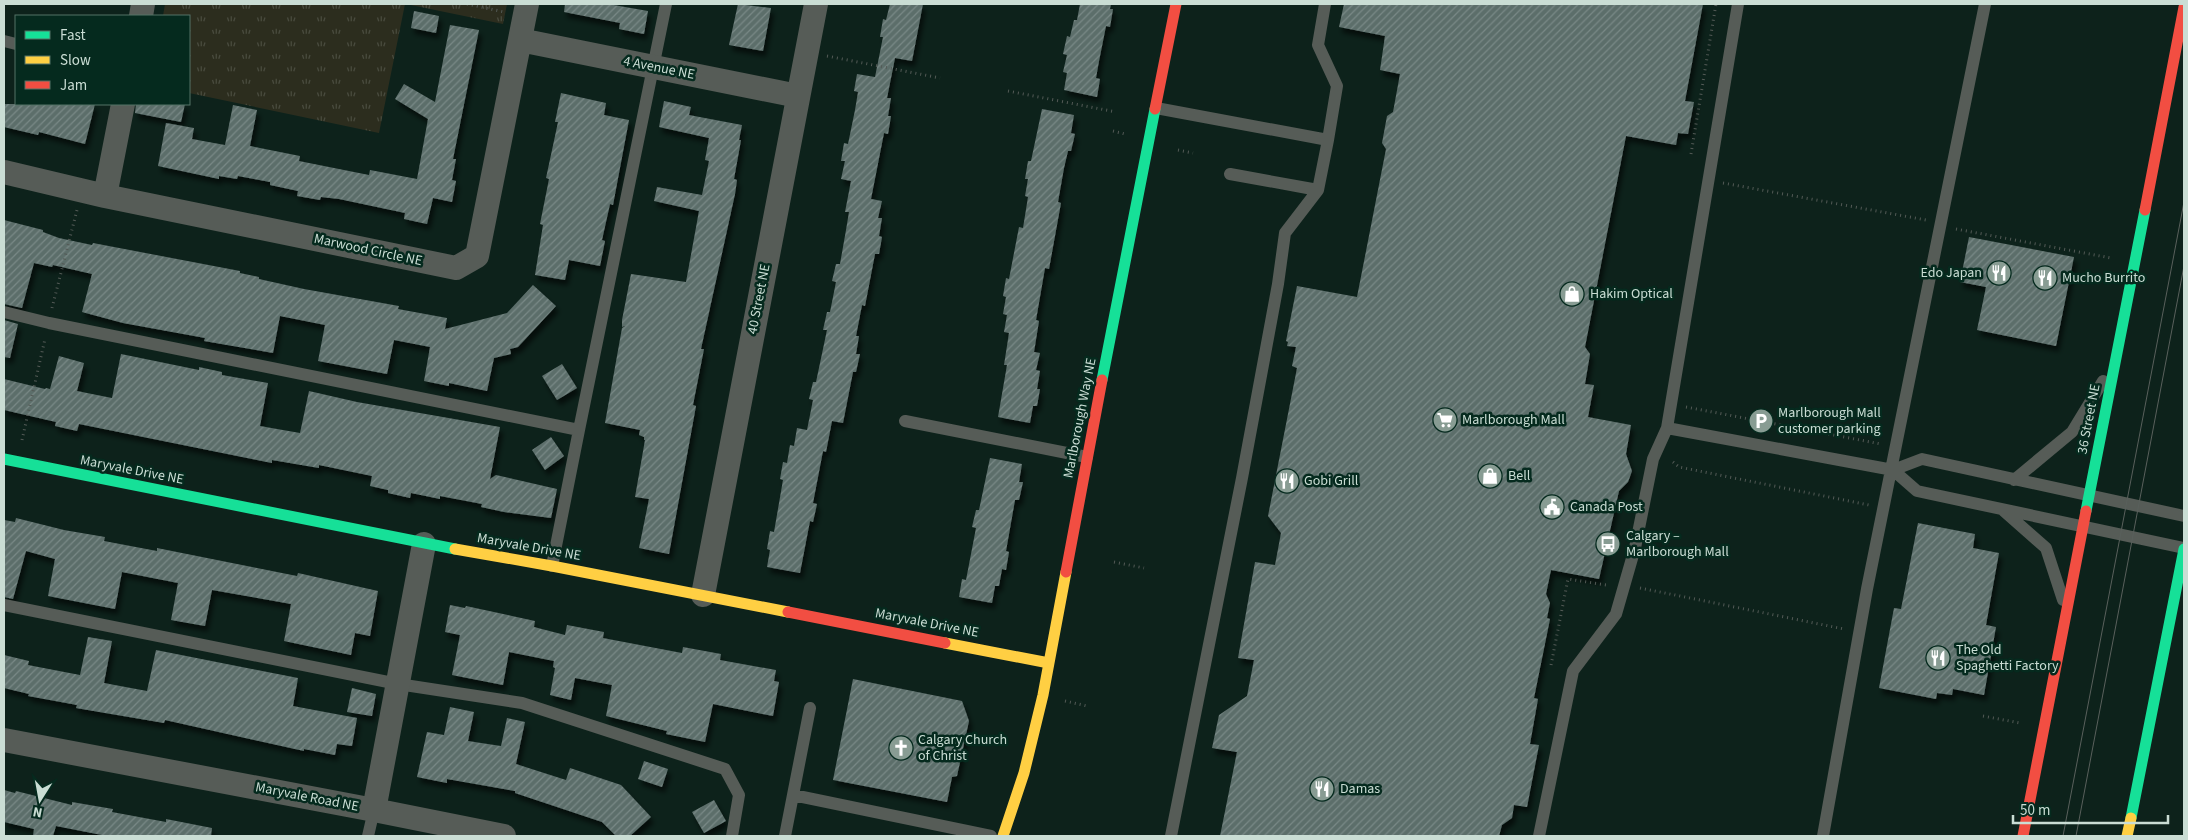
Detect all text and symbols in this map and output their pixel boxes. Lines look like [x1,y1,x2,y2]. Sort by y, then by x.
legend [15,15,190,105]
text: Fast [60,25,86,46]
text: Slow [60,50,91,71]
street label: 4 Avenue NE [622,51,696,85]
text: Jam [60,75,87,96]
street label: Marwood Circle NE [312,229,424,271]
restaurant icon: Edo Japan [1986,260,2012,286]
street label: 40 Street NE [742,262,776,336]
place label: Edo Japan [1921,263,1982,283]
restaurant icon: Mucho Burrito [2032,265,2058,291]
place label: Mucho Burrito [2062,268,2145,288]
shop icon: Hakim Optical [1559,281,1585,307]
place label: Hakim Optical [1590,284,1673,304]
street label: Marlborough Way NE [1059,356,1101,480]
street label: 36 Street NE [2072,382,2106,456]
place label: Marlborough Mall customer parking [1778,403,1881,439]
supermarket icon: Marlborough Mall [1432,407,1458,433]
parking icon: Marlborough Mall customer parking [1748,408,1774,434]
place label: Marlborough Mall [1462,410,1565,430]
street label: Maryvale Drive NE [78,450,186,490]
shop icon: Bell [1477,463,1503,489]
place label: Bell [1508,466,1531,486]
restaurant icon: Gobi Grill [1274,468,1300,494]
place label: Gobi Grill [1304,471,1359,491]
public building icon: Canada Post [1539,494,1565,520]
place label: Canada Post [1570,497,1643,517]
place label: Calgary – Marlborough Mall [1626,526,1729,562]
street label: Maryvale Drive NE [475,528,583,566]
bus stop icon: Calgary – Marlborough Mall [1595,531,1621,557]
street label: Maryvale Drive NE [873,603,981,643]
place label: The Old Spaghetti Factory [1956,640,2059,676]
restaurant icon: The Old Spaghetti Factory [1925,645,1951,671]
place label: Calgary Church of Christ [918,730,1007,766]
church icon: Calgary Church of Christ [888,735,914,761]
north arrow [15,775,65,825]
restaurant icon: Damas [1309,776,1335,802]
street label: Maryvale Road NE [254,777,360,817]
place label: Damas [1340,779,1380,799]
scale bar [2013,792,2168,824]
text: 50 m [2020,800,2050,821]
text: N [31,801,44,822]

